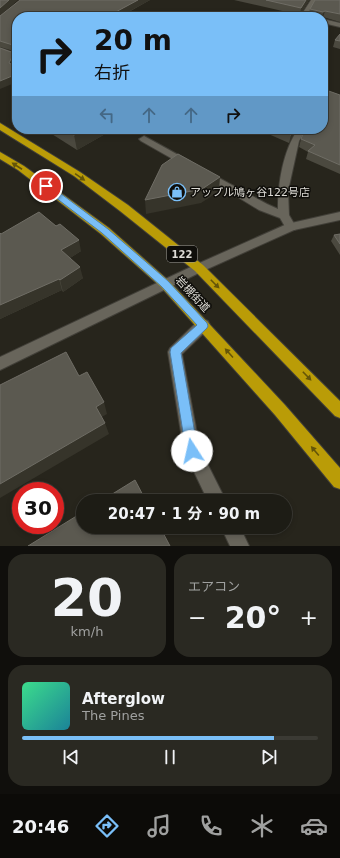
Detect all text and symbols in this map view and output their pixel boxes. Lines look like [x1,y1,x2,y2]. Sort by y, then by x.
text: 20 m [94,24,172,57]
icon: right [28,28,80,80]
text: 右折 [94,62,130,83]
icon: left [96,104,118,126]
icon: ahead [138,104,160,126]
icon: ahead [180,104,202,126]
icon: right [222,104,244,126]
one-way arrow [12,162,22,170]
pin [29,169,63,203]
one-way arrow [75,173,86,181]
icon: arrive [35,175,57,197]
shop icon: アップル鳩ヶ谷122号店 [167,182,187,202]
place label: アップル鳩ヶ谷122号店 [190,186,310,199]
road number: 122 [167,246,197,262]
street label: 岩槻街道 [173,274,212,315]
one-way arrow [210,279,220,289]
one-way arrow [224,348,233,359]
one-way arrow [302,371,311,381]
position arrow [171,430,213,472]
one-way arrow [310,446,319,456]
speed limit sign: 30 [12,482,64,534]
text: 20:47 · 1 分 · 90 m [108,505,260,523]
text: 20 [51,568,123,628]
text: エアコン [188,579,240,594]
text: 20° [225,600,281,635]
text: − [188,605,206,630]
text: + [300,605,318,630]
text: km/h [71,624,103,639]
text: Afterglow [82,690,165,708]
text: The Pines [82,708,145,723]
icon: previous [60,746,82,768]
icon: pause [159,746,181,768]
icon: next [258,746,280,768]
icon: directions [93,812,121,840]
icon: music [145,812,173,840]
icon: phone [197,812,225,840]
icon: climate [248,812,276,840]
icon: car [300,812,328,840]
text: 20:46 [12,816,69,837]

